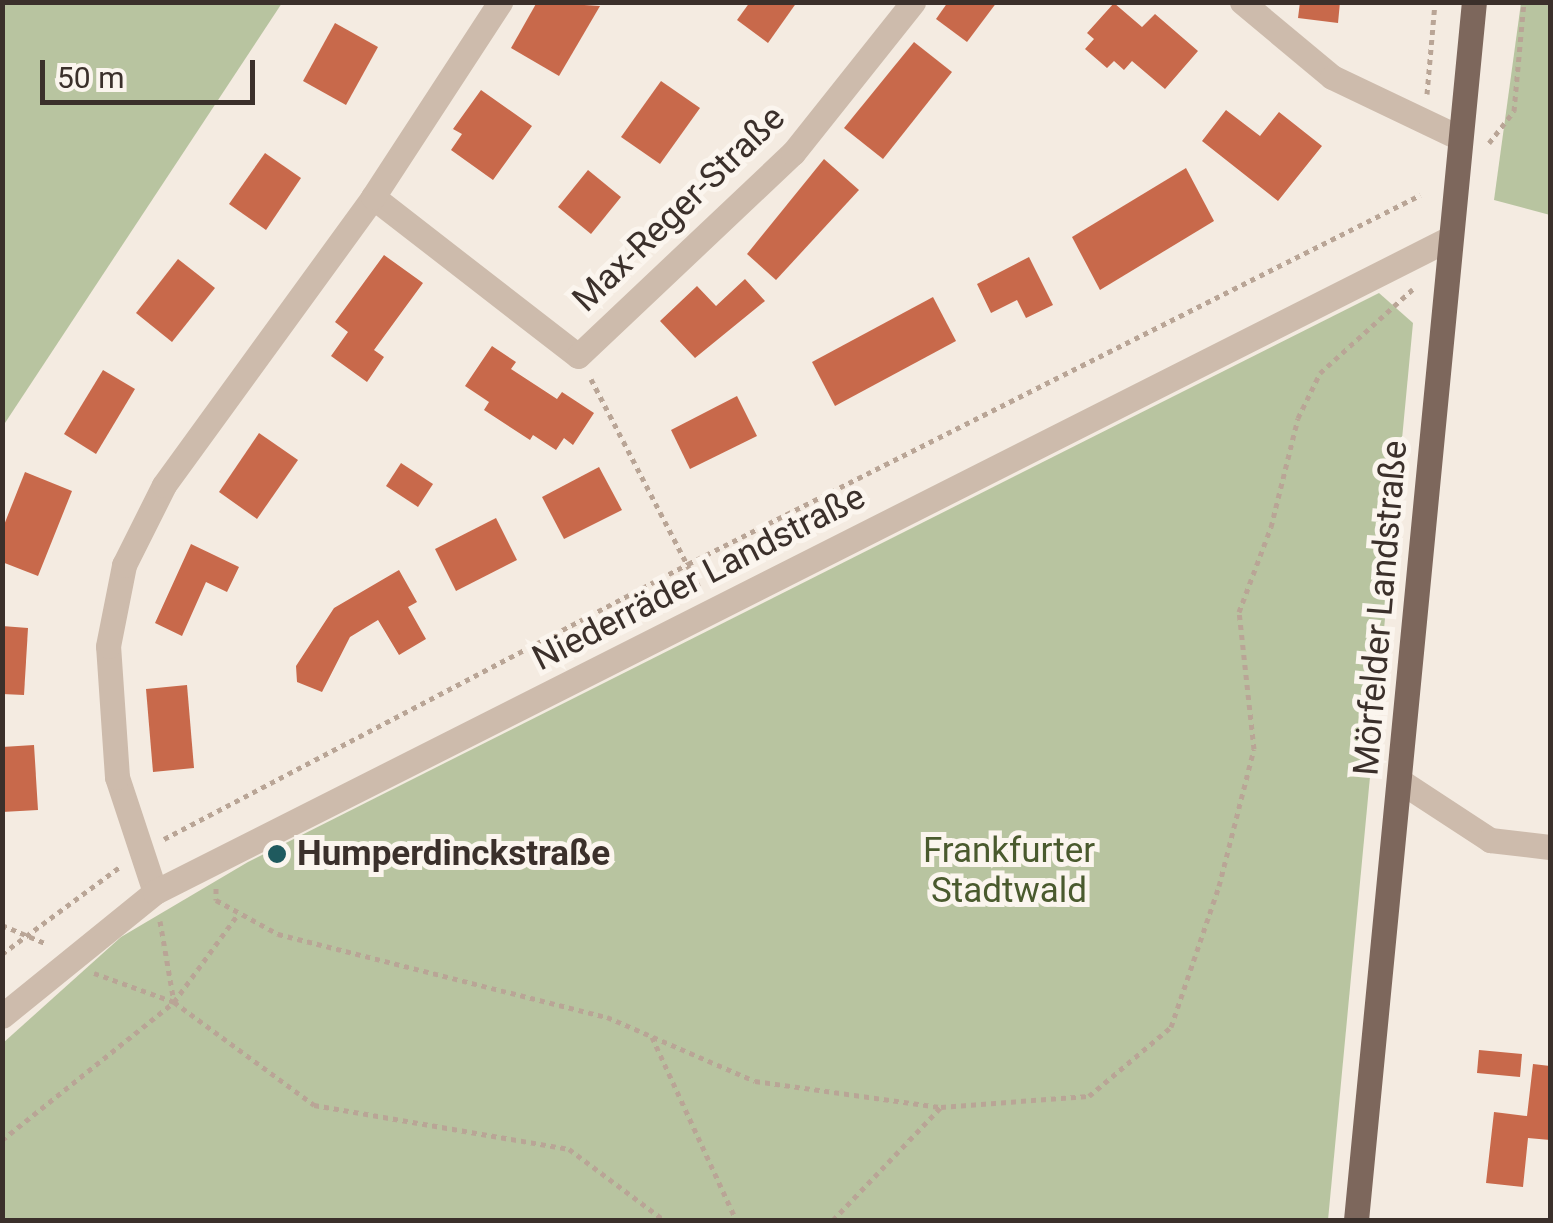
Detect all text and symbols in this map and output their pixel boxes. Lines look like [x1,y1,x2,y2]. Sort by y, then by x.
scale bar [45,40,260,102]
text: 50 m [57,60,124,95]
street label: Max-Reger-Straße [564,97,794,321]
street label: Mörfelder Landstraße [1345,439,1417,777]
street label: Niederräder Landstraße [526,476,872,680]
park label: Frankfurter Stadtwald [923,830,1095,912]
place label: Humperdinckstraße [297,833,610,875]
marker: Humperdinckstraße [266,843,288,865]

